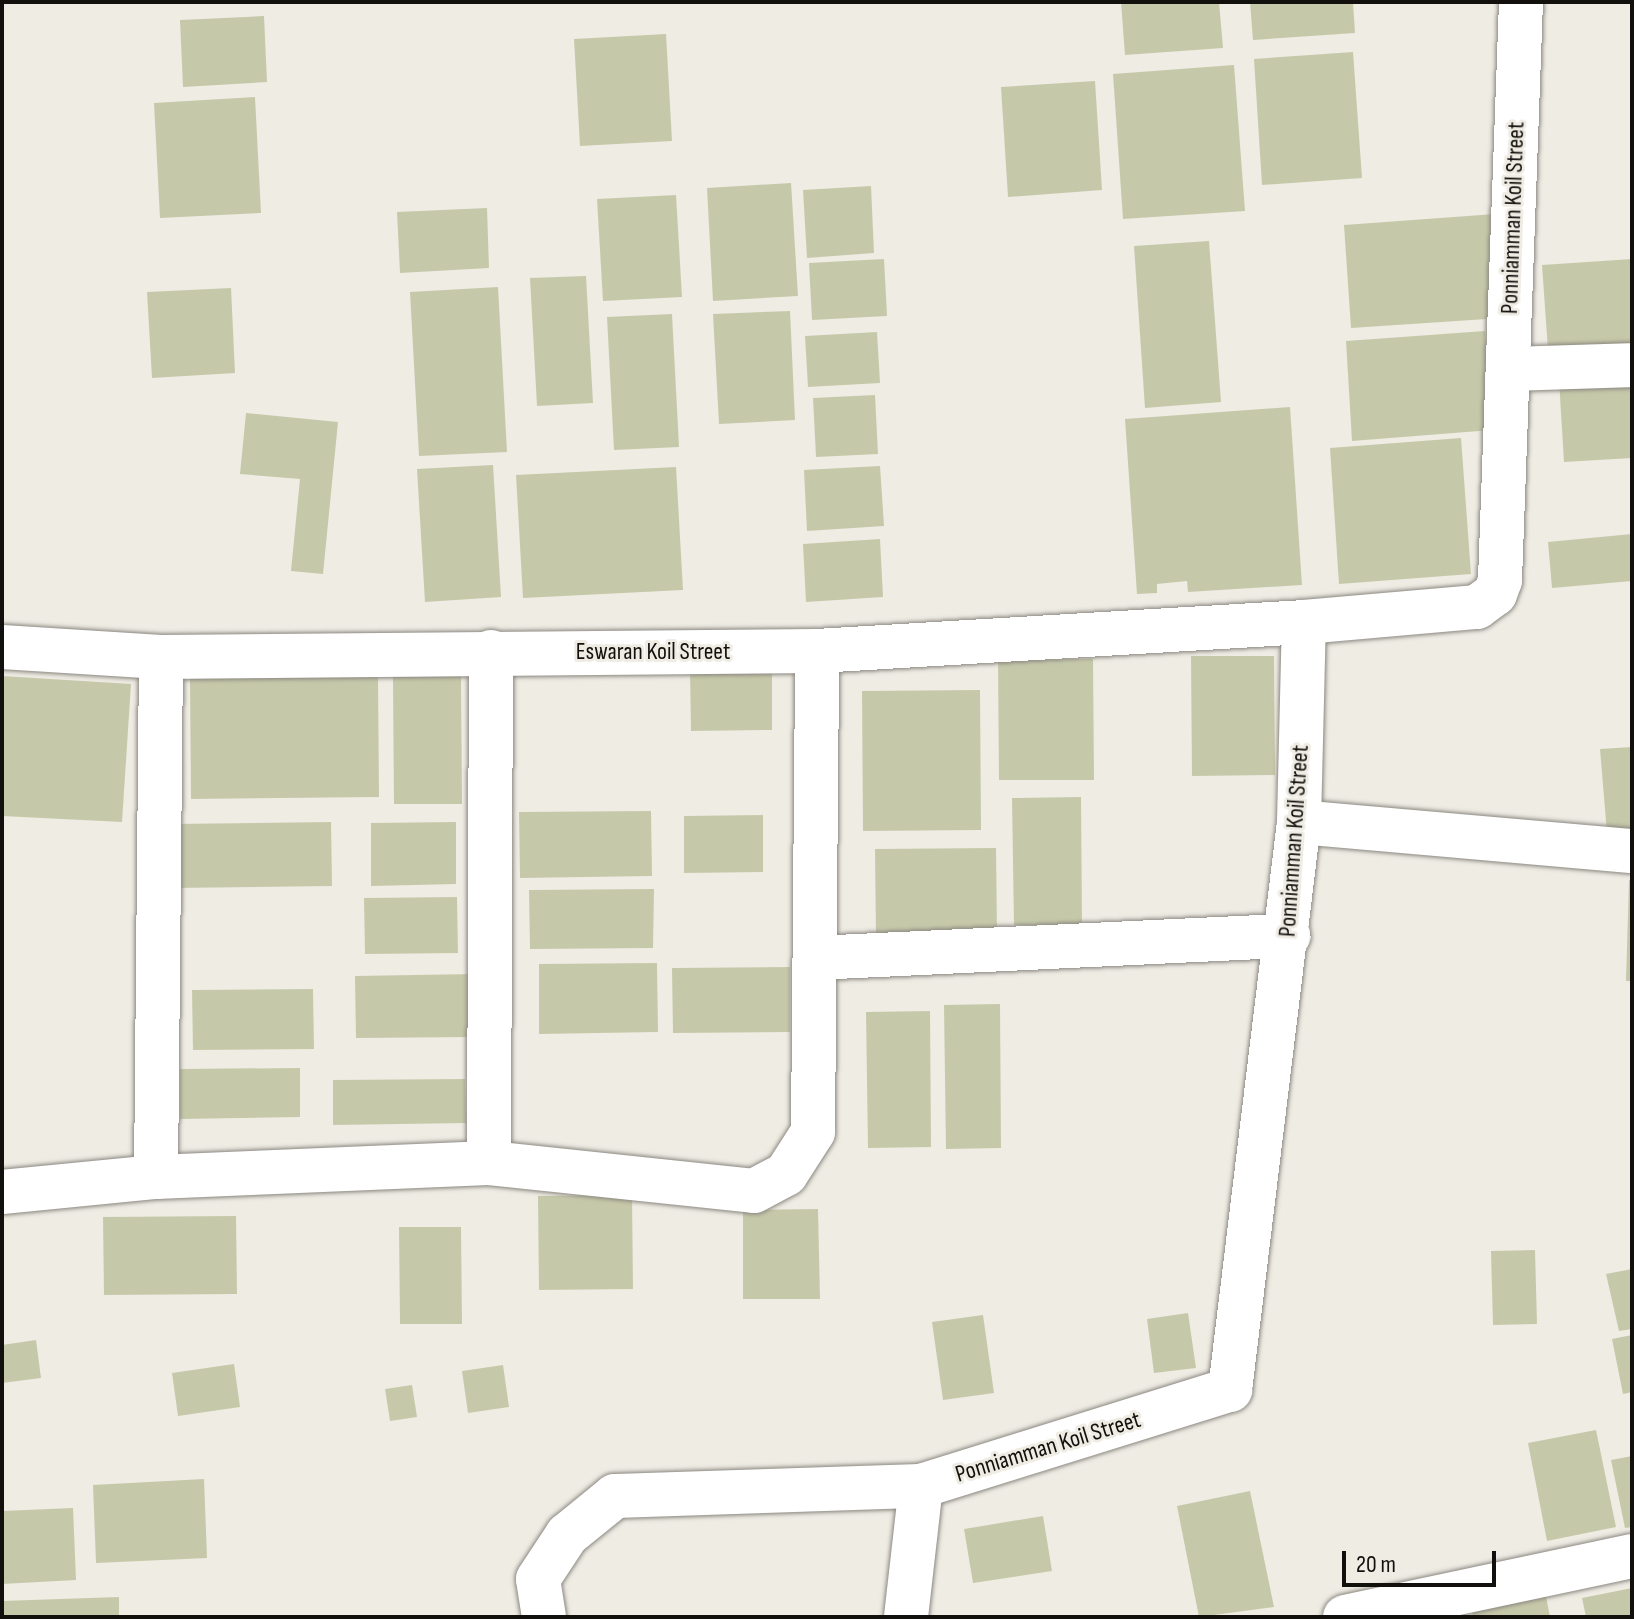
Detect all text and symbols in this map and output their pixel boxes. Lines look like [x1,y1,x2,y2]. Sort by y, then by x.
street label: Ponniamman Koil Street [1495,121,1531,315]
street label: Eswaran Koil Street [576,638,730,666]
street label: Ponniamman Koil Street [1273,744,1315,938]
street label: Ponniamman Koil Street [952,1405,1144,1489]
scale bar [1346,1535,1500,1585]
text: 20 m [1356,1550,1396,1579]

